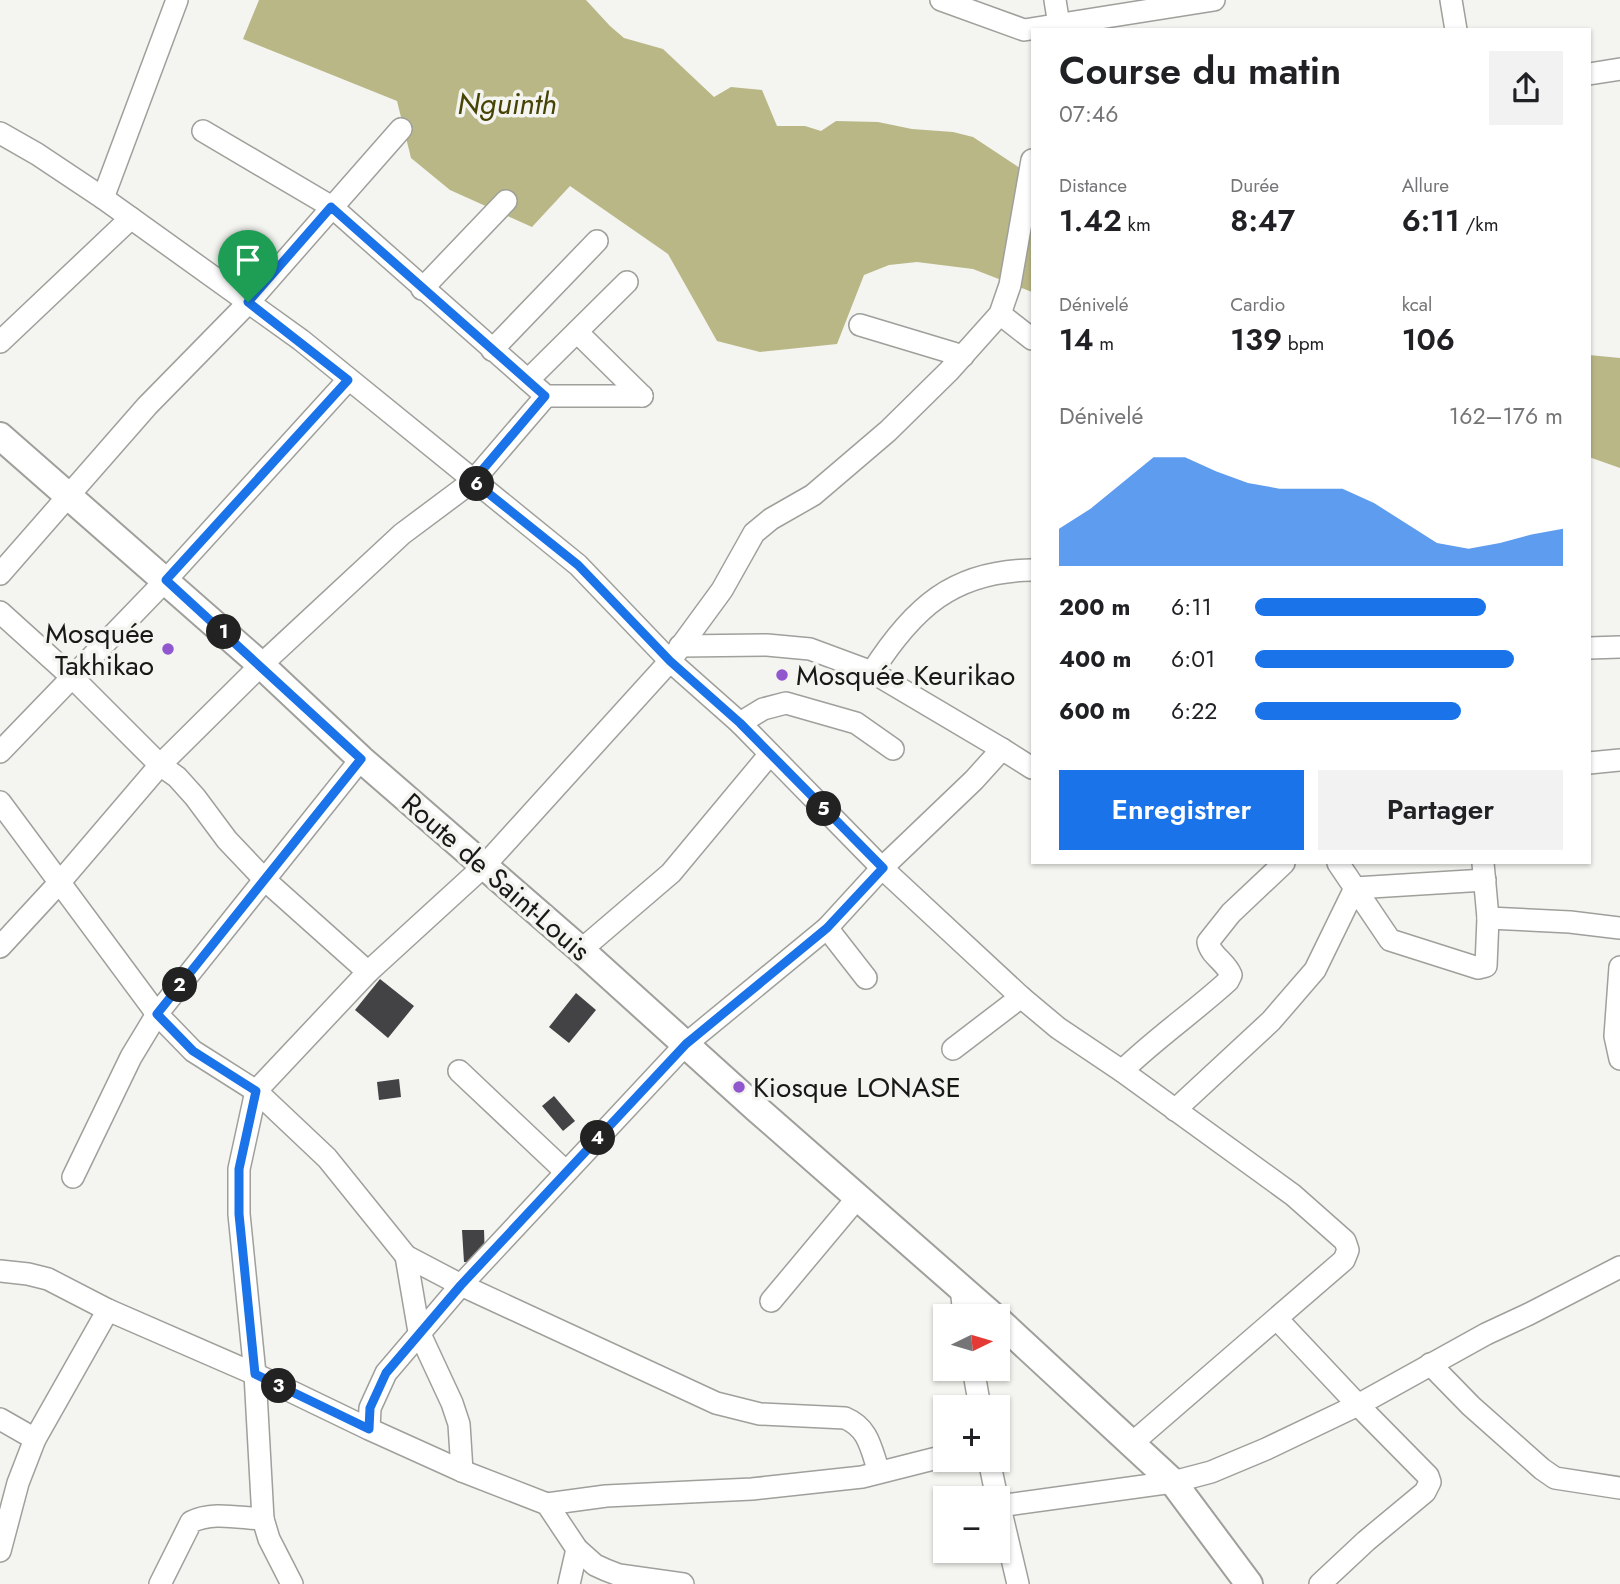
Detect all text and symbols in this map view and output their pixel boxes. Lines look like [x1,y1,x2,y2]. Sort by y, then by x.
text: Course du matin [1059,43,1341,98]
button: share [1489,51,1563,125]
water label: Nguinth [457,82,557,125]
text: 07:46 [1059,97,1118,131]
text: Distance [1059,172,1127,199]
text: Durée [1230,172,1279,199]
text: Allure [1402,172,1449,199]
text: 1.42 [1059,199,1122,242]
text: 8:47 [1230,199,1295,242]
text: 6:11 [1402,199,1460,242]
text: km [1122,211,1151,238]
text: /km [1460,211,1498,238]
pin [218,230,278,302]
icon: arrive [229,241,267,279]
text: Dénivelé [1059,291,1129,318]
text: Cardio [1230,291,1285,318]
text: kcal [1402,291,1432,318]
text: 14 [1059,318,1094,361]
text: 139 [1230,318,1282,361]
text: 106 [1402,318,1455,361]
text: m [1094,330,1114,357]
text: bpm [1282,330,1324,357]
text: Dénivelé [1059,399,1143,433]
text: 162–176 m [1449,399,1563,433]
pin: 6 [460,466,494,502]
text: 6 [470,470,483,497]
text: 200 m [1059,590,1130,624]
text: 6:11 [1171,590,1212,624]
place label: Mosquée Takhikao [45,613,154,686]
pin: 1 [206,614,242,650]
text: 1 [219,618,228,645]
marker: Mosquée Takhikao [160,641,176,657]
text: 400 m [1059,642,1131,676]
text: 6:01 [1171,642,1215,676]
place label: Mosquée Keurikao [796,655,1015,696]
marker: Mosquée Keurikao [774,667,790,683]
text: 600 m [1059,694,1131,728]
text: 6:22 [1171,694,1217,728]
button: Enregistrer [1059,770,1304,850]
button: Partager [1318,770,1563,850]
street label: Route de Saint-Louis [393,783,599,971]
pin: 5 [806,792,842,826]
text: 5 [817,795,830,822]
pin: 2 [162,968,198,1002]
text: 2 [173,971,186,998]
place label: Kiosque LONASE [753,1067,961,1108]
marker: Kiosque LONASE [731,1079,747,1095]
pin: 4 [580,1120,616,1156]
text: 4 [591,1124,604,1151]
north arrow [933,1304,1010,1381]
map controls [933,1304,1010,1563]
pin: 3 [262,1368,296,1404]
text: 3 [273,1372,284,1399]
button: + [933,1395,1010,1472]
button: − [933,1486,1010,1563]

